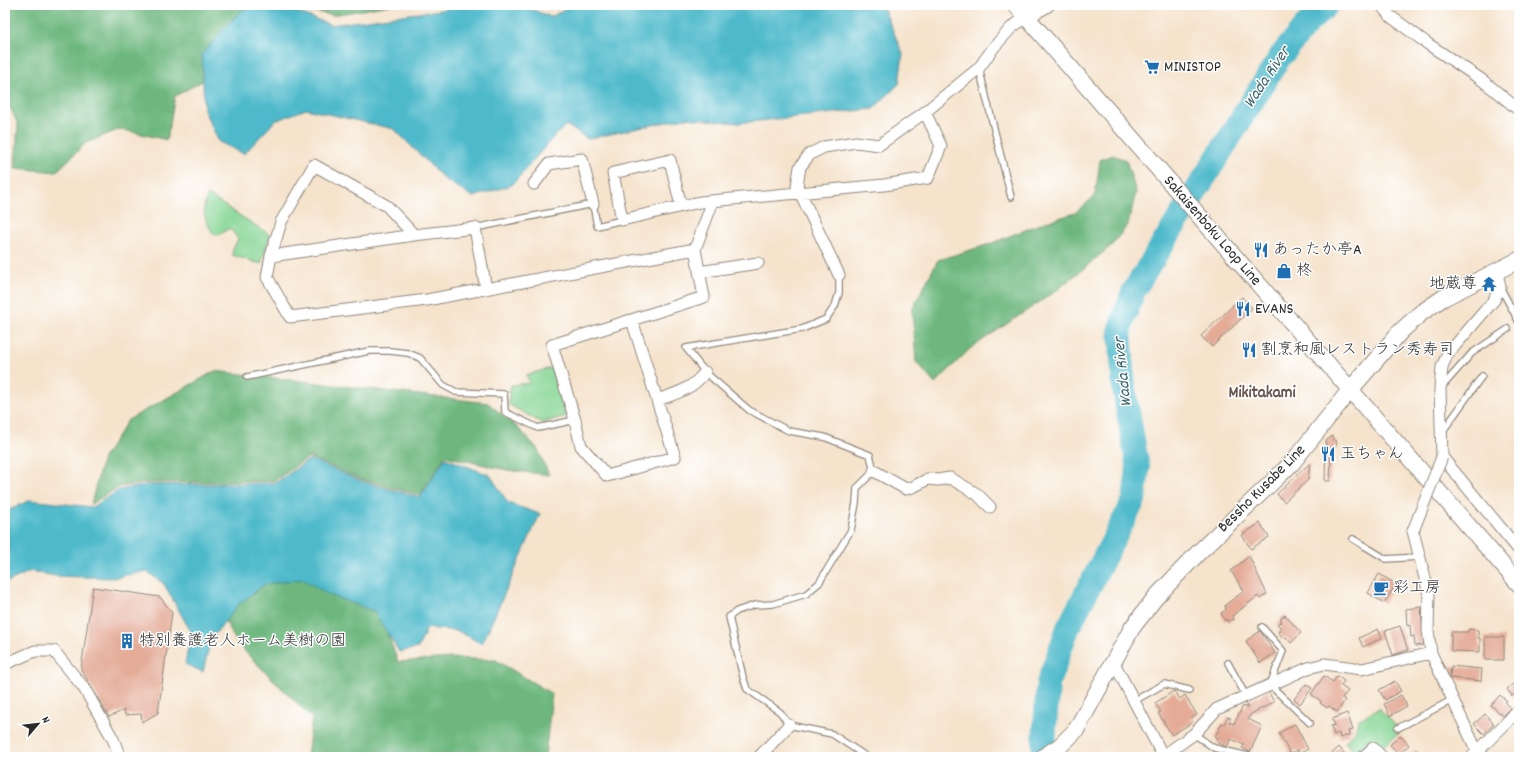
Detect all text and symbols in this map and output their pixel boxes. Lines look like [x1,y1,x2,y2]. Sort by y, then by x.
water label: Wada River [1239,41,1298,114]
place label: MINISTOP [1164,56,1221,79]
supermarket icon: MINISTOP [1143,58,1161,76]
street label: Sakaisenboku Loop Line [1158,171,1266,291]
place label: あったか亭A [1273,239,1362,262]
restaurant icon: あったか亭A [1252,241,1270,259]
place label: 柊 [1296,260,1312,283]
shop icon: 柊 [1275,262,1293,280]
place label: 地蔵尊 [1429,273,1477,296]
temple icon: 地蔵尊 [1480,275,1498,293]
place label: EVANS [1255,298,1294,321]
restaurant icon: EVANS [1234,300,1252,318]
water label: Wada River [1108,334,1140,408]
place label: 割烹和風レストラン秀寿司 [1261,339,1454,362]
restaurant icon: 割烹和風レストラン秀寿司 [1240,341,1258,359]
district label: Mikitakami [1228,382,1296,406]
street label: Bessho Kusabe Line [1213,440,1311,538]
place label: 玉ちゃん [1340,443,1404,466]
restaurant icon: 玉ちゃん [1319,445,1337,463]
place label: 彩工房 [1393,577,1441,600]
cafe icon: 彩工房 [1372,579,1390,597]
place label: 特別養護老人ホーム美樹の園 [139,630,346,653]
building icon: 特別養護老人ホーム美樹の園 [118,632,136,650]
north arrow [18,704,58,744]
text: N [37,714,54,727]

